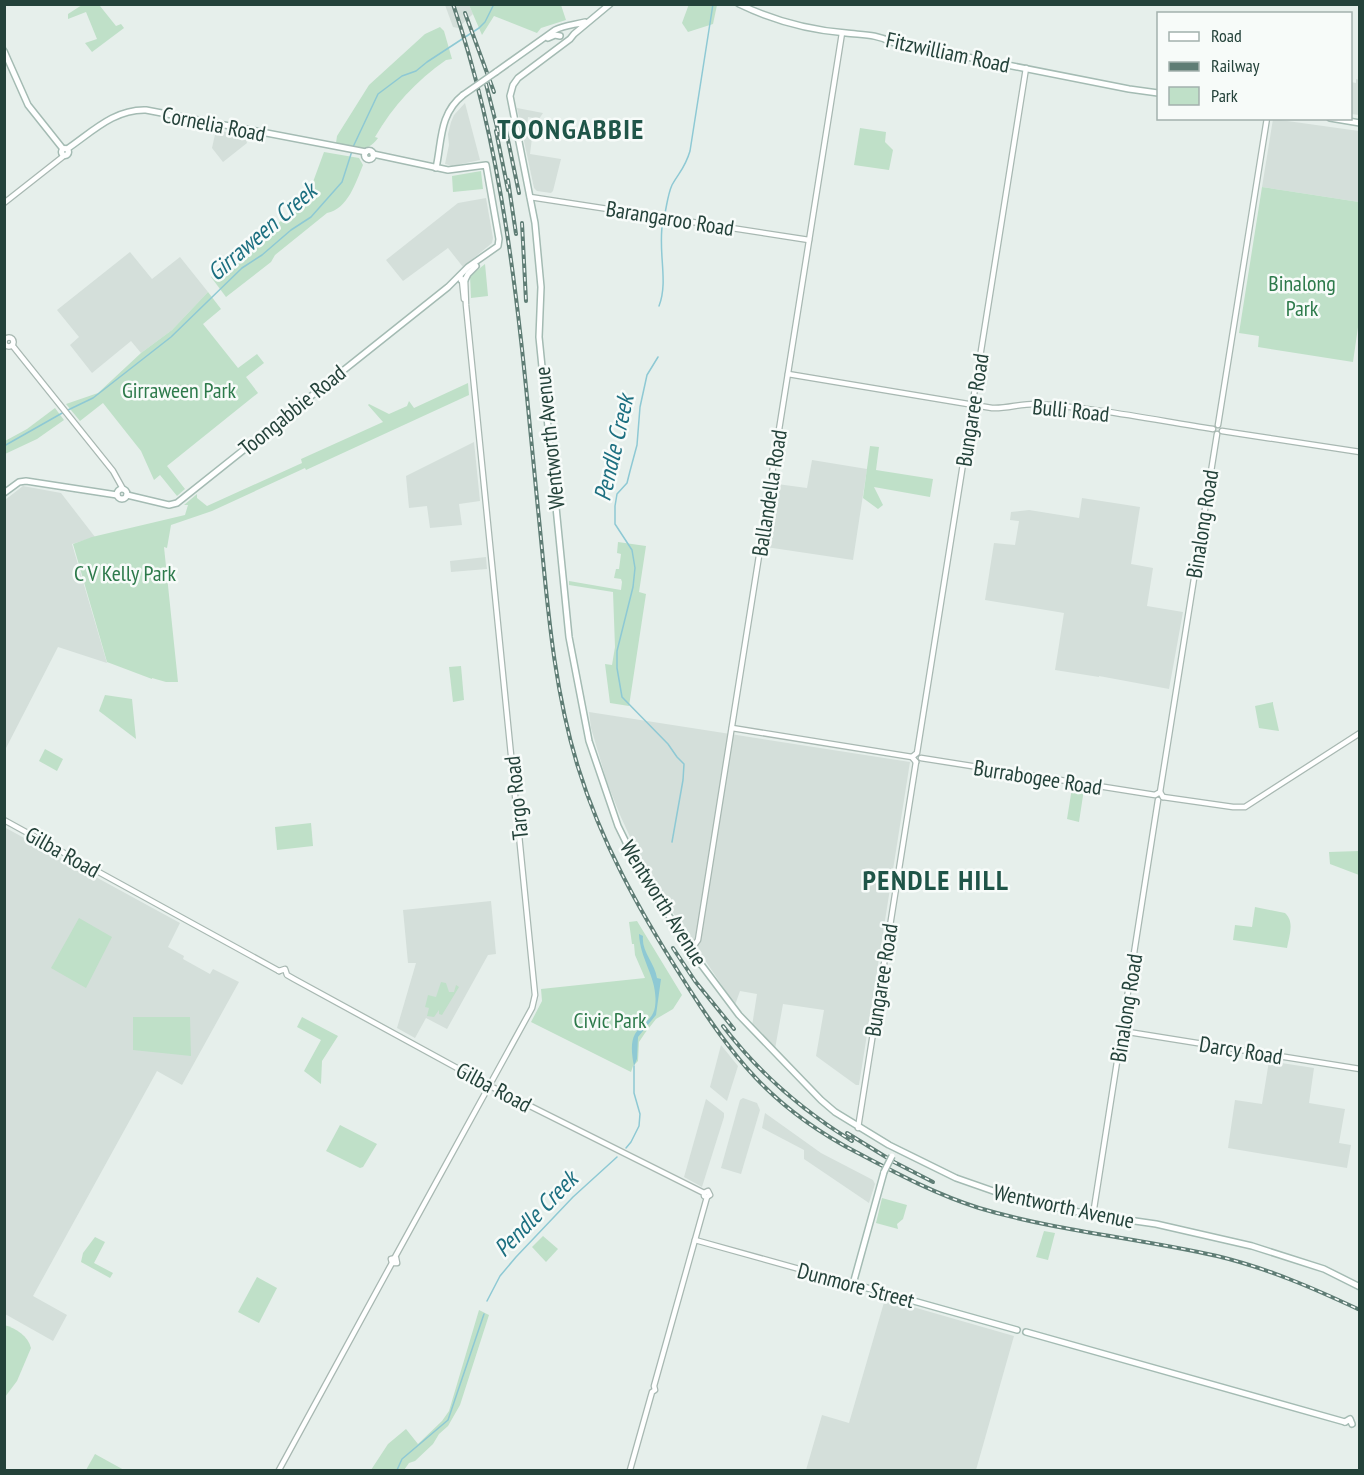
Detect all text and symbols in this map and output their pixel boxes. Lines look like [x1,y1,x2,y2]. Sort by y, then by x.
legend [1157,12,1352,120]
text: Road [1211,24,1242,47]
street label: Fitzwilliam Road [883,25,1013,79]
text: Railway [1211,54,1260,77]
text: Park [1211,84,1238,107]
street label: Cornelia Road [160,100,268,148]
district label: TOONGABBIE [497,110,645,147]
water label: Girraween Creek [200,174,325,288]
street label: Barangaroo Road [604,194,736,242]
park label: Binalong Park [1268,269,1336,322]
street label: Bungaree Road [949,351,995,469]
street label: Toongabbie Road [233,358,351,462]
street label: Wentworth Avenue [528,365,570,511]
park label: Girraween Park [122,376,237,404]
water label: Pendle Creek [586,389,641,504]
street label: Bulli Road [1031,392,1111,428]
street label: Ballandella Road [745,428,793,558]
street label: Binalong Road [1180,468,1224,580]
park label: C V Kelly Park [74,559,177,587]
street label: Burrabogee Road [972,753,1104,801]
street label: Targo Road [498,755,534,841]
street label: Gilba Road [21,820,105,884]
street label: Wentworth Avenue [614,835,714,971]
district label: PENDLE HILL [863,861,1009,898]
street label: Bungaree Road [858,921,904,1039]
street label: Binalong Road [1104,952,1148,1064]
park label: Civic Park [574,1006,647,1034]
street label: Darcy Road [1197,1030,1285,1070]
street label: Gilba Road [452,1056,536,1118]
water label: Pendle Creek [487,1162,586,1263]
street label: Wentworth Avenue [991,1177,1137,1235]
street label: Dunmore Street [794,1256,918,1314]

